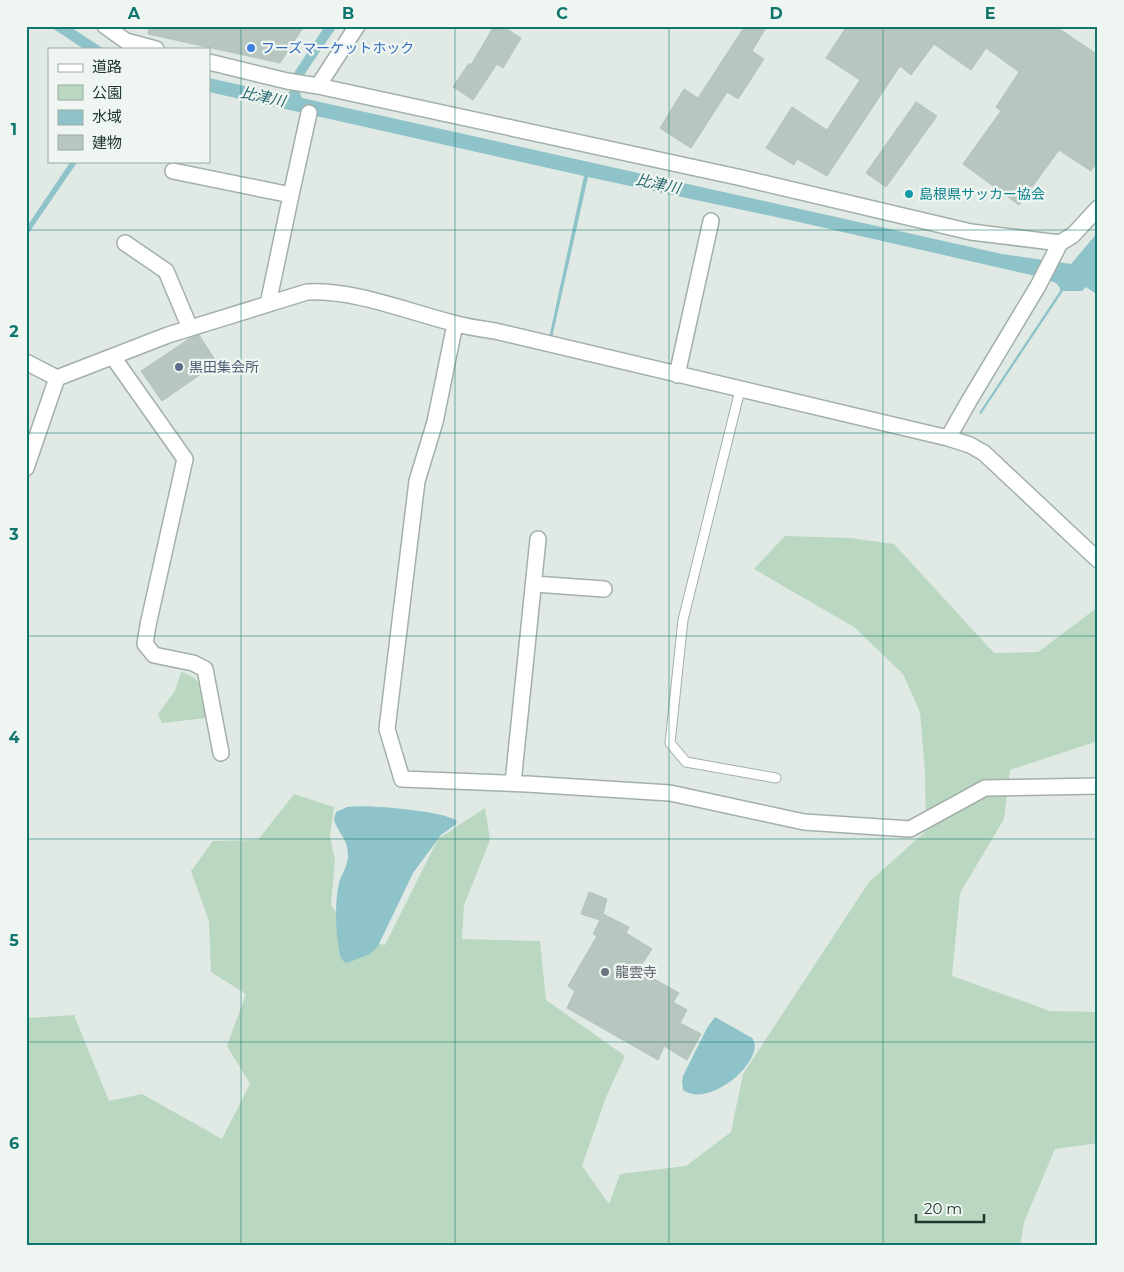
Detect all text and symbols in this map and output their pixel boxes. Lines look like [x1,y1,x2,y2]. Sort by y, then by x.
text: A [127,4,141,23]
text: B [342,4,354,23]
text: C [556,4,568,23]
text: D [769,4,783,23]
text: E [985,4,995,23]
place label: フーズマーケットホック [261,39,414,57]
marker: フーズマーケットホック [245,42,257,54]
legend [48,48,210,162]
text: 道路 [92,57,122,76]
text: 公園 [92,83,122,102]
water label: 比津川 [239,83,289,111]
text: 水域 [92,107,122,126]
text: 1 [11,120,17,139]
text: 建物 [92,133,122,152]
water label: 比津川 [634,170,684,198]
place label: 島根県サッカー協会 [919,185,1045,203]
marker: 島根県サッカー協会 [903,188,915,200]
text: 2 [9,322,19,341]
place label: 黒田集会所 [189,358,259,376]
marker: 黒田集会所 [173,361,185,373]
text: 3 [8,525,19,544]
text: 4 [8,728,20,747]
text: 5 [9,931,19,950]
place label: 龍雲寺 [615,963,657,981]
marker: 龍雲寺 [599,966,611,978]
text: 6 [9,1134,19,1153]
scale bar [916,1192,984,1224]
text: 20 m [924,1199,962,1218]

